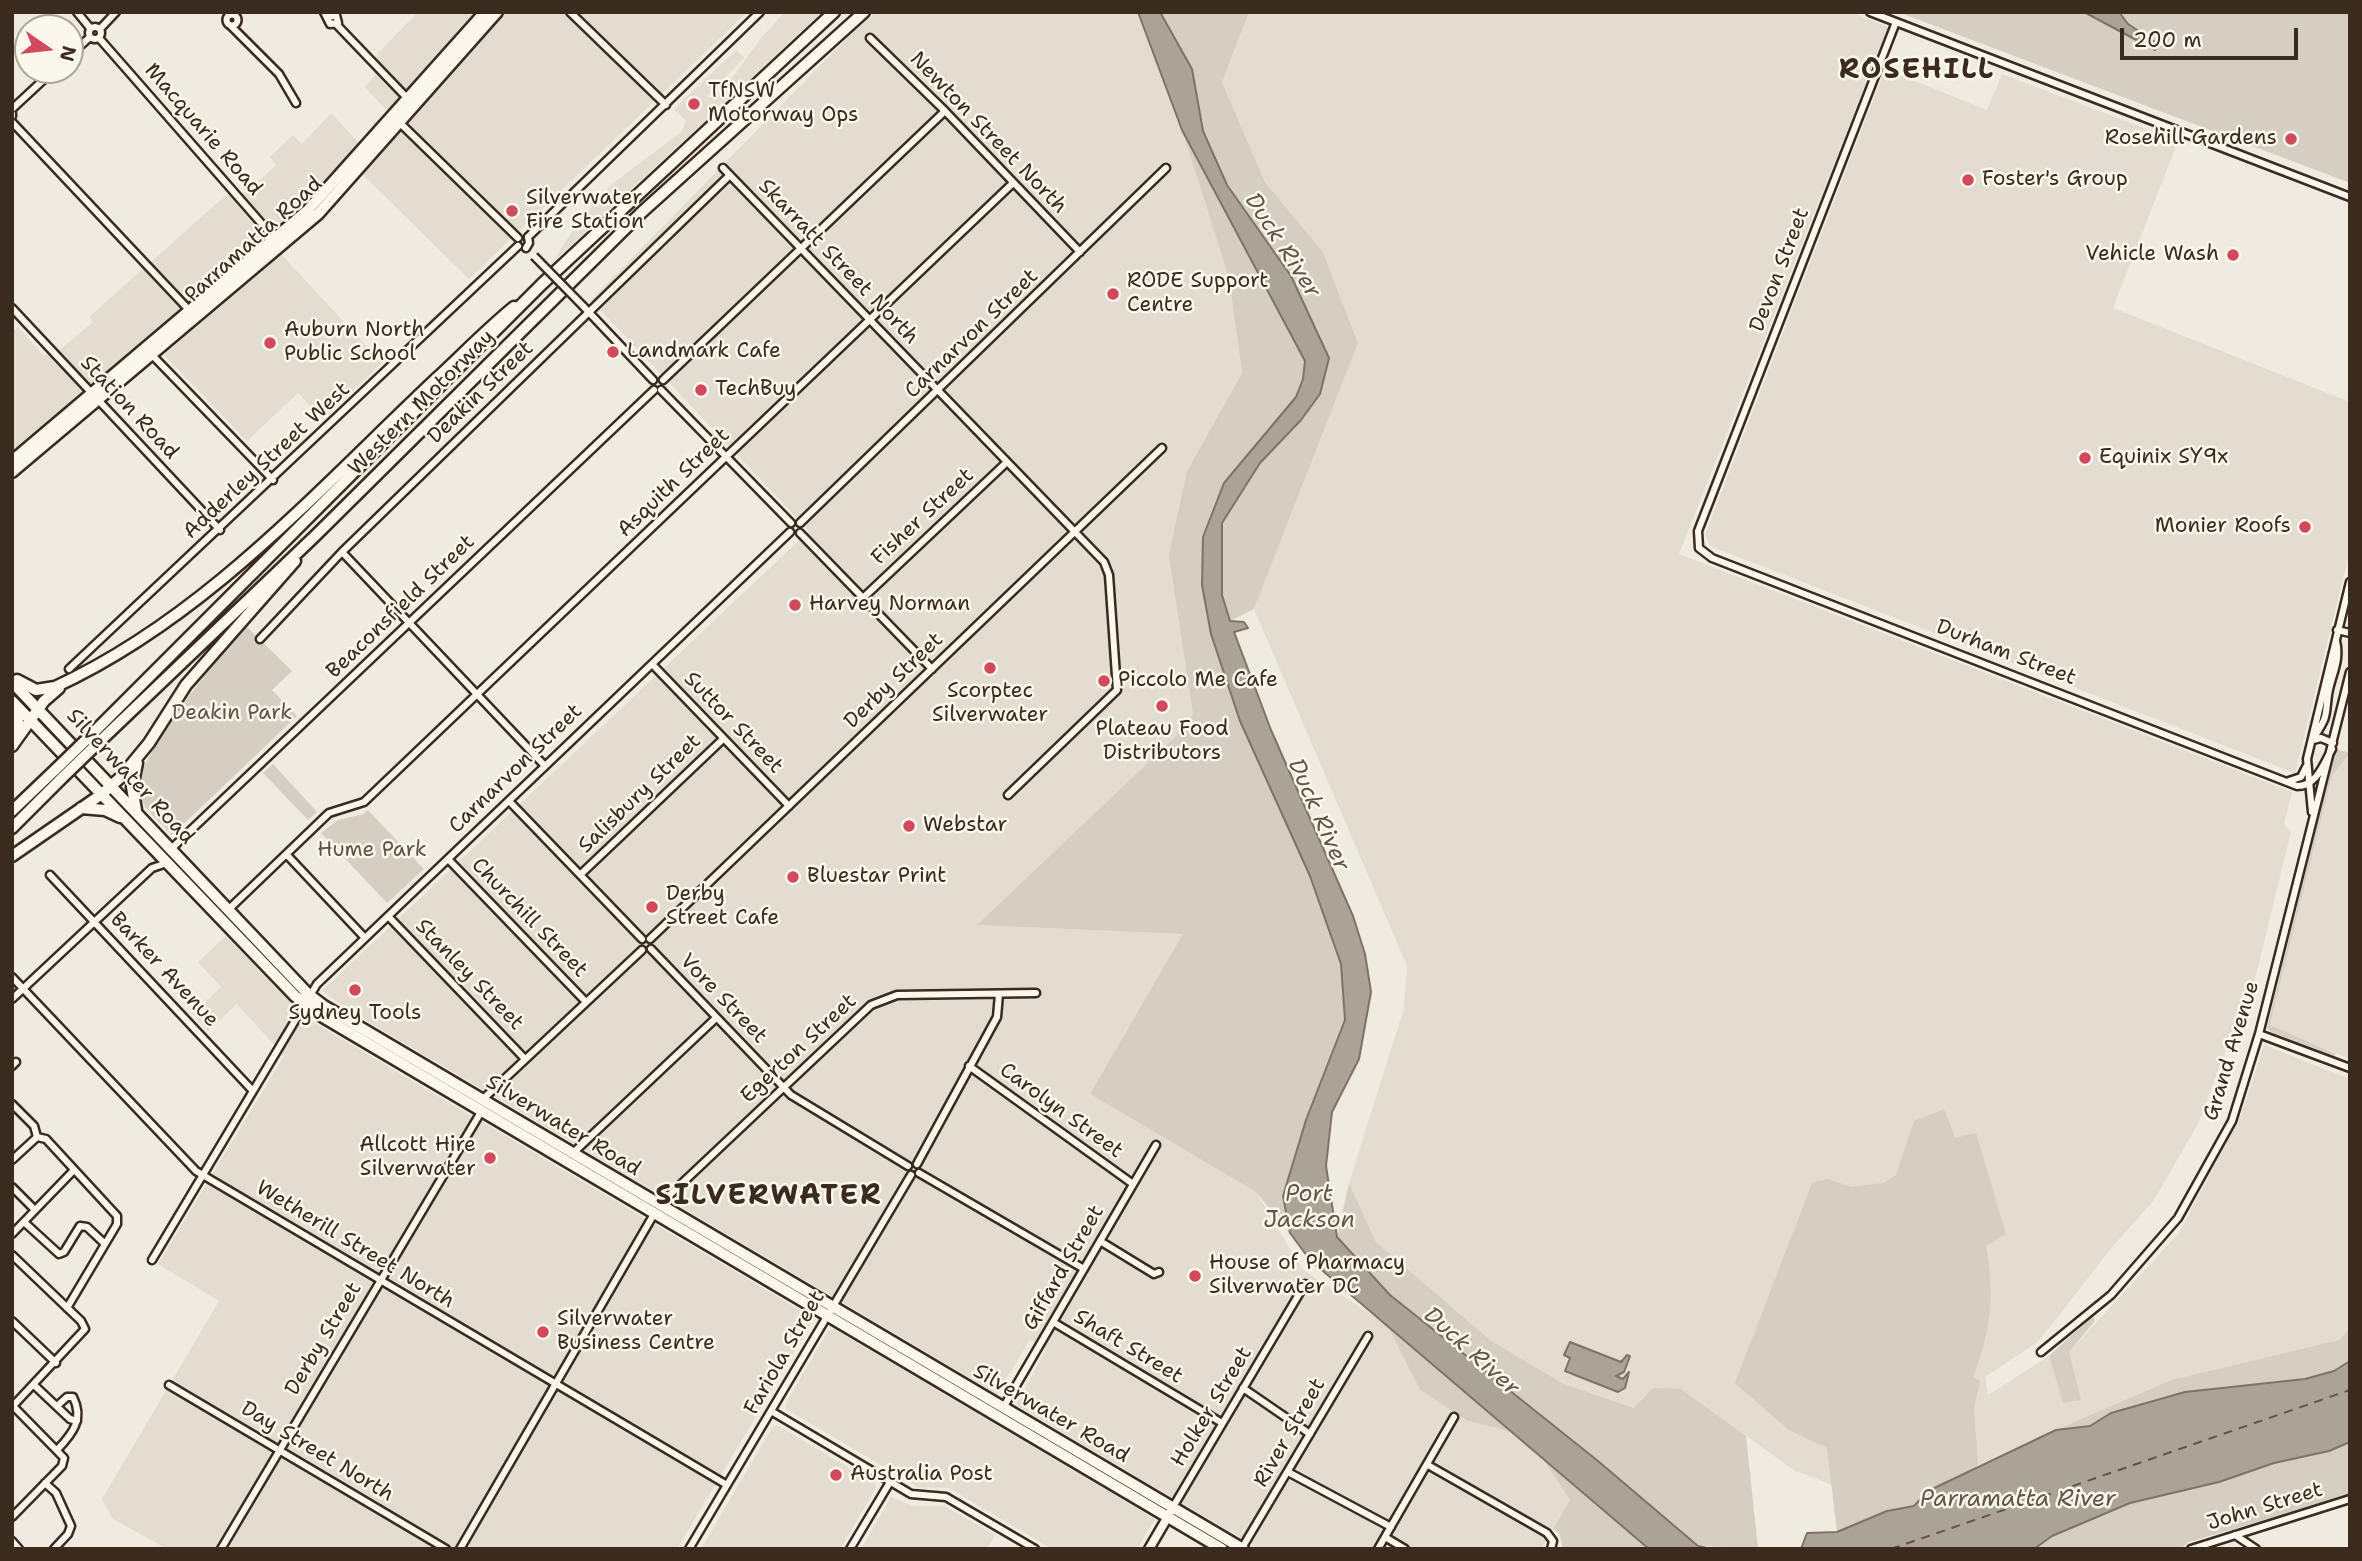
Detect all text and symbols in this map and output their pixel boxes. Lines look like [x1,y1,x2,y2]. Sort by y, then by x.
north arrow [14,14,84,84]
scale bar [2124,14,2302,58]
text: 200 m [2133,26,2202,54]
text: N [54,43,82,64]
street label: Newton Street North [904,47,1072,219]
district label: ROSEHILL [1840,54,1994,88]
street label: Macquarie Road [139,59,267,201]
place label: TfNSW Motorway Ops [708,79,858,129]
marker: TfNSW Motorway Ops [686,96,702,112]
place label: Rosehill Gardens [2105,126,2277,152]
marker: Rosehill Gardens [2283,131,2299,147]
place label: Foster's Group [1982,167,2128,193]
street label: Parramatta Road [180,172,328,308]
marker: Foster's Group [1960,172,1976,188]
street label: Skarratt Street North [753,174,923,350]
place label: Silverwater Fire Station [526,186,644,236]
water label: Duck River [1238,188,1326,304]
marker: Silverwater Fire Station [504,203,520,219]
street label: Devon Street [1745,205,1815,335]
place label: Vehicle Wash [2085,242,2219,268]
marker: Vehicle Wash [2225,247,2241,263]
street label: Carnarvon Street [900,264,1044,404]
place label: RODE Support Centre [1127,269,1269,319]
marker: RODE Support Centre [1105,286,1121,302]
place label: Auburn North Public School [284,318,424,368]
street label: Western Motorway [344,325,500,481]
marker: Auburn North Public School [262,335,278,351]
street label: Deakin Street [423,336,539,450]
place label: Landmark Cafe [627,339,781,365]
marker: Landmark Cafe [605,344,621,360]
street label: Station Road [75,351,183,465]
street label: Adderley Street West [178,377,356,545]
place label: TechBuy [715,377,796,403]
marker: TechBuy [693,382,709,398]
street label: Asquith Street [613,423,735,543]
place label: Equinix SY9x [2099,445,2228,471]
marker: Equinix SY9x [2077,450,2093,466]
street label: Fisher Street [867,463,979,571]
place label: Monier Roofs [2155,514,2291,540]
marker: Monier Roofs [2297,519,2313,535]
street label: Beaconsfield Street [322,530,480,684]
place label: Harvey Norman [809,592,970,618]
marker: Harvey Norman [787,597,803,613]
street label: Durham Street [1932,615,2080,691]
street label: Derby Street [839,628,949,734]
marker: Scorptec Silverwater [982,660,998,676]
street label: Suttor Street [678,667,788,779]
place label: Piccolo Me Cafe [1118,668,1278,694]
marker: Piccolo Me Cafe [1096,673,1112,689]
place label: Scorptec Silverwater [932,679,1048,729]
marker: Plateau Food Distributors [1154,698,1170,714]
street label: Carnarvon Street [444,699,588,839]
park label: Deakin Park [172,701,292,727]
street label: Silverwater Road [61,704,199,850]
place label: Plateau Food Distributors [1095,717,1229,767]
street label: Salisbury Street [573,729,707,859]
water label: Duck River [1281,755,1355,875]
place label: Webstar [923,813,1008,839]
marker: Webstar [901,818,917,834]
park label: Hume Park [317,838,427,864]
street label: Churchill Street [466,853,592,983]
place label: Bluestar Print [807,864,946,890]
marker: Bluestar Print [785,869,801,885]
place label: Derby Street Cafe [666,882,779,932]
marker: Derby Street Cafe [644,899,660,915]
street label: Barker Avenue [104,907,224,1033]
street label: Stanley Street [410,914,528,1036]
street label: Vore Street [674,949,772,1049]
street label: Grand Avenue [2199,978,2265,1124]
marker: Sydney Tools [347,982,363,998]
street label: Egerton Street [736,989,862,1109]
place label: Sydney Tools [289,1001,421,1027]
street label: Carolyn Street [994,1058,1128,1164]
street label: Silverwater Road [481,1070,645,1182]
place label: Allcott Hire Silverwater [359,1133,476,1183]
marker: Allcott Hire Silverwater [482,1150,498,1166]
street label: Wetherill Street North [251,1176,459,1314]
district label: SILVERWATER [657,1180,881,1214]
water label: Port Jackson [1263,1181,1355,1235]
street label: Giffard Street [1018,1201,1110,1335]
place label: House of Pharmacy Silverwater DC [1209,1251,1405,1301]
marker: House of Pharmacy Silverwater DC [1187,1268,1203,1284]
street label: Derby Street [280,1278,368,1400]
street label: Fariola Street [739,1286,831,1420]
water label: Duck River [1417,1302,1525,1402]
street label: Shaft Street [1069,1305,1187,1389]
place label: Silverwater Business Centre [557,1307,715,1357]
marker: Silverwater Business Centre [535,1324,551,1340]
street label: Holker Street [1166,1342,1258,1472]
street label: Silverwater Road [968,1359,1134,1469]
street label: River Street [1249,1374,1331,1492]
street label: Day Street North [236,1396,398,1508]
place label: Australia Post [850,1462,993,1488]
marker: Australia Post [828,1467,844,1483]
street label: John Street [2204,1477,2326,1537]
water label: Parramatta River [1920,1486,2116,1514]

